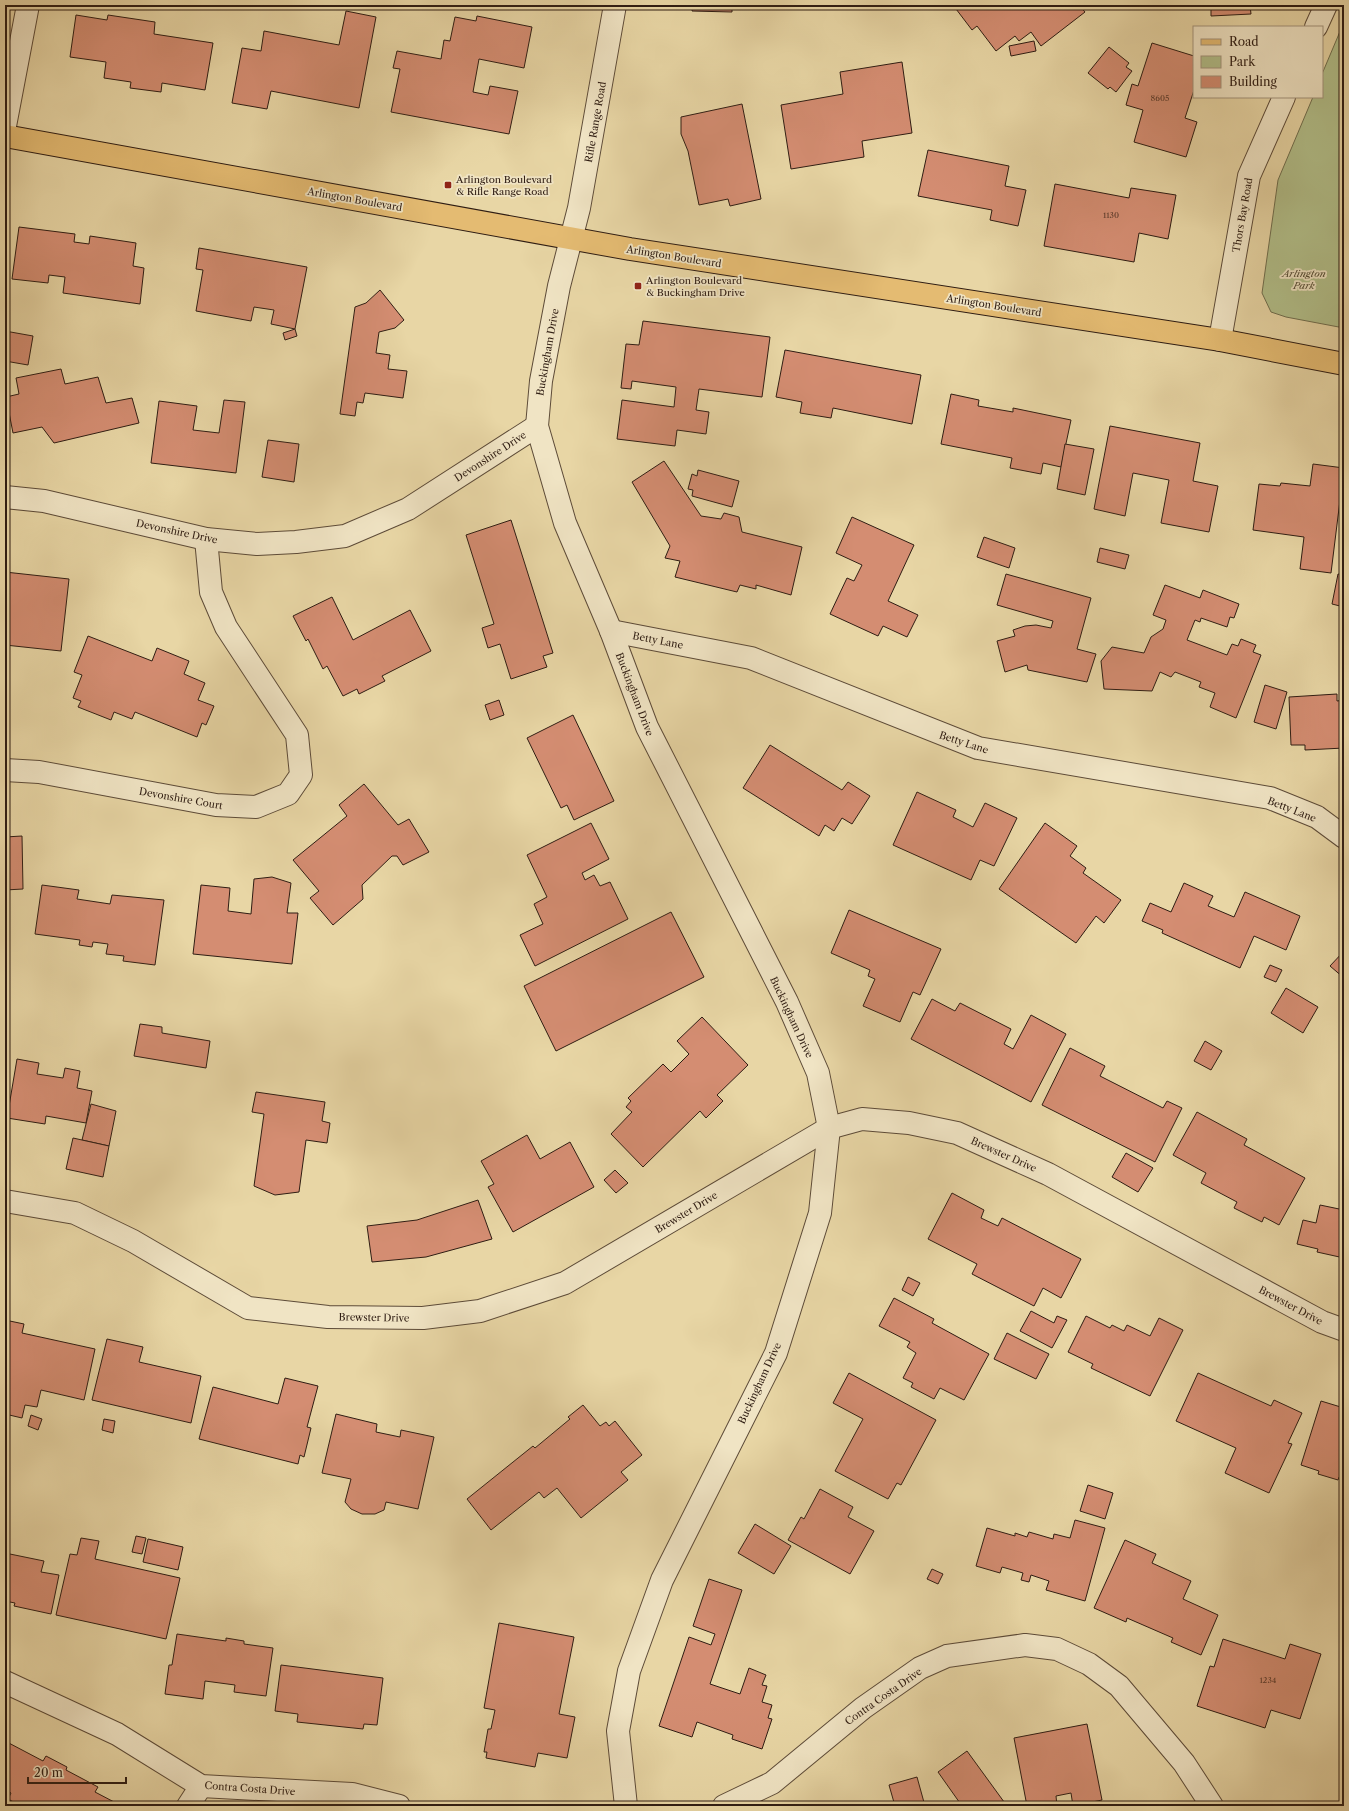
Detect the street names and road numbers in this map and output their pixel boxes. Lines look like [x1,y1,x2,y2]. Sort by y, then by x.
street label: Rifle Range Road [582,81,609,164]
street label: Thors Bay Road [1230,177,1255,254]
street label: Arlington Boulevard [306,185,403,214]
street label: Arlington Boulevard [625,242,722,270]
street label: Arlington Boulevard [945,291,1042,319]
street label: Buckingham Drive [533,307,562,397]
street label: Devonshire Drive [452,428,529,484]
street label: Devonshire Drive [135,516,219,547]
street label: Betty Lane [632,629,685,652]
street label: Buckingham Drive [613,651,657,738]
street label: Betty Lane [937,728,991,757]
street label: Devonshire Court [138,785,224,812]
street label: Betty Lane [1266,794,1318,825]
street label: Buckingham Drive [767,974,816,1060]
street label: Brewster Drive [969,1134,1039,1175]
street label: Brewster Drive [653,1188,720,1236]
street label: Brewster Drive [1257,1283,1325,1328]
street label: Brewster Drive [339,1310,410,1325]
street label: Buckingham Drive [735,1340,784,1426]
street label: Contra Costa Drive [842,1665,925,1728]
street label: Contra Costa Drive [204,1779,296,1798]

